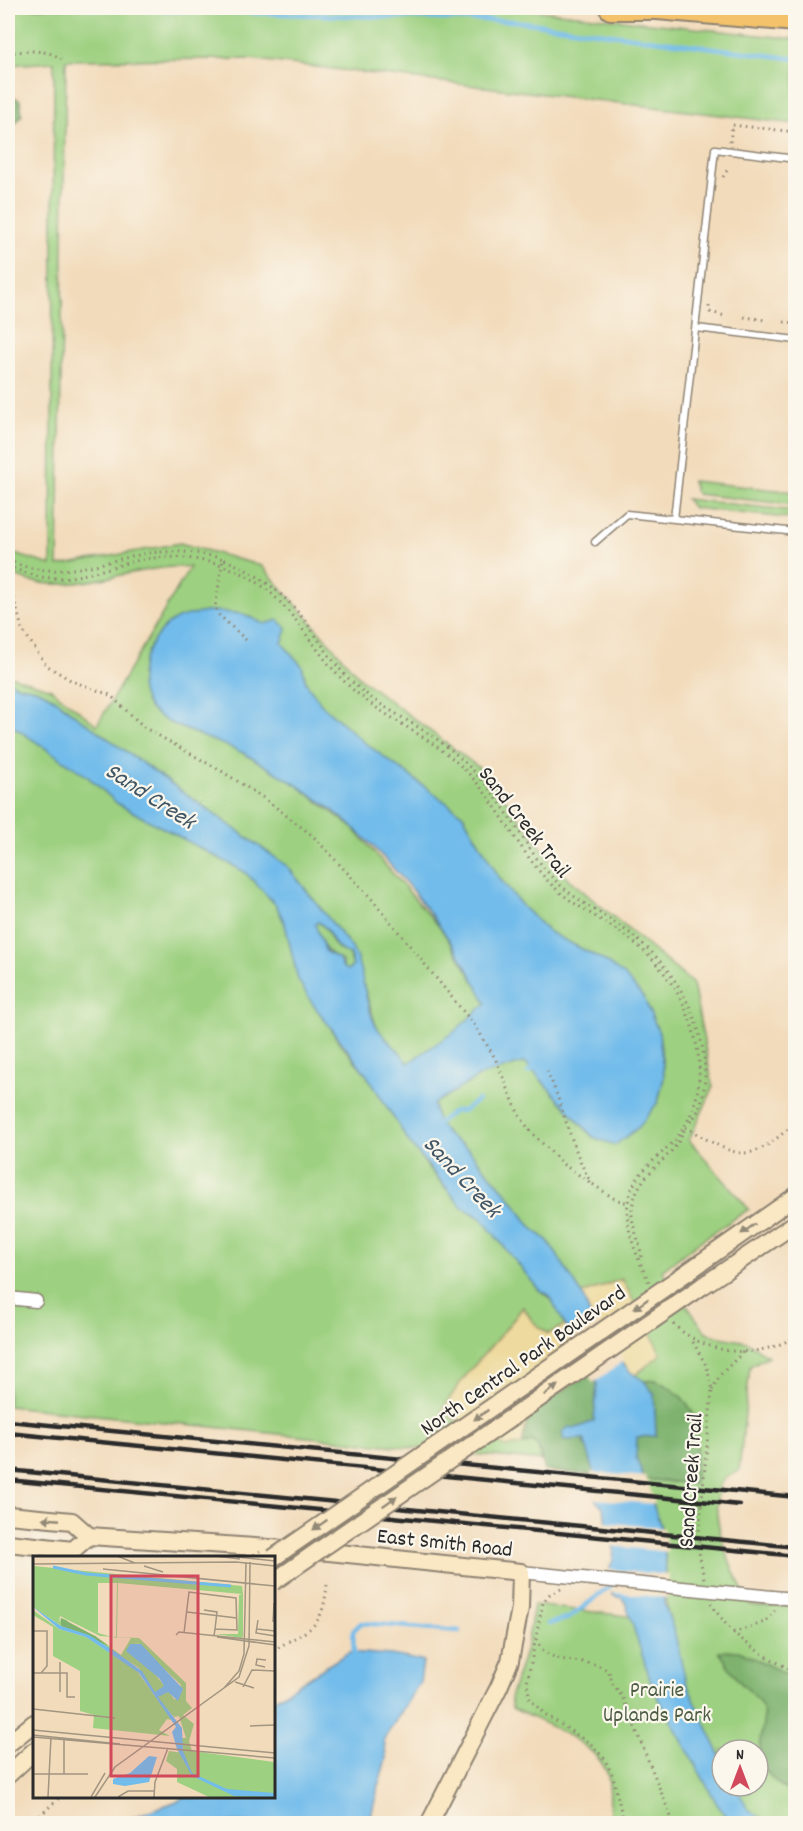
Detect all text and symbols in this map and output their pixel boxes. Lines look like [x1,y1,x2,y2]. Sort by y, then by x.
water label: Sand Creek [98,756,203,841]
street label: Sand Creek Trail [470,761,577,886]
water label: Sand Creek [414,1129,509,1228]
one-way arrow [740,1223,756,1235]
street label: North Central Park Boulevard [415,1279,633,1445]
one-way arrow [633,1298,649,1309]
one-way arrow [542,1384,558,1396]
one-way arrow [473,1409,489,1421]
street label: Sand Creek Trail [672,1412,713,1548]
one-way arrow [382,1495,398,1507]
one-way arrow [41,1514,60,1524]
one-way arrow [312,1519,328,1530]
street label: East Smith Road [375,1522,514,1567]
inset map [33,1556,274,1798]
park label: Prairie Uplands Park [603,1676,711,1732]
north arrow [710,1738,770,1798]
text: N [736,1744,744,1767]

